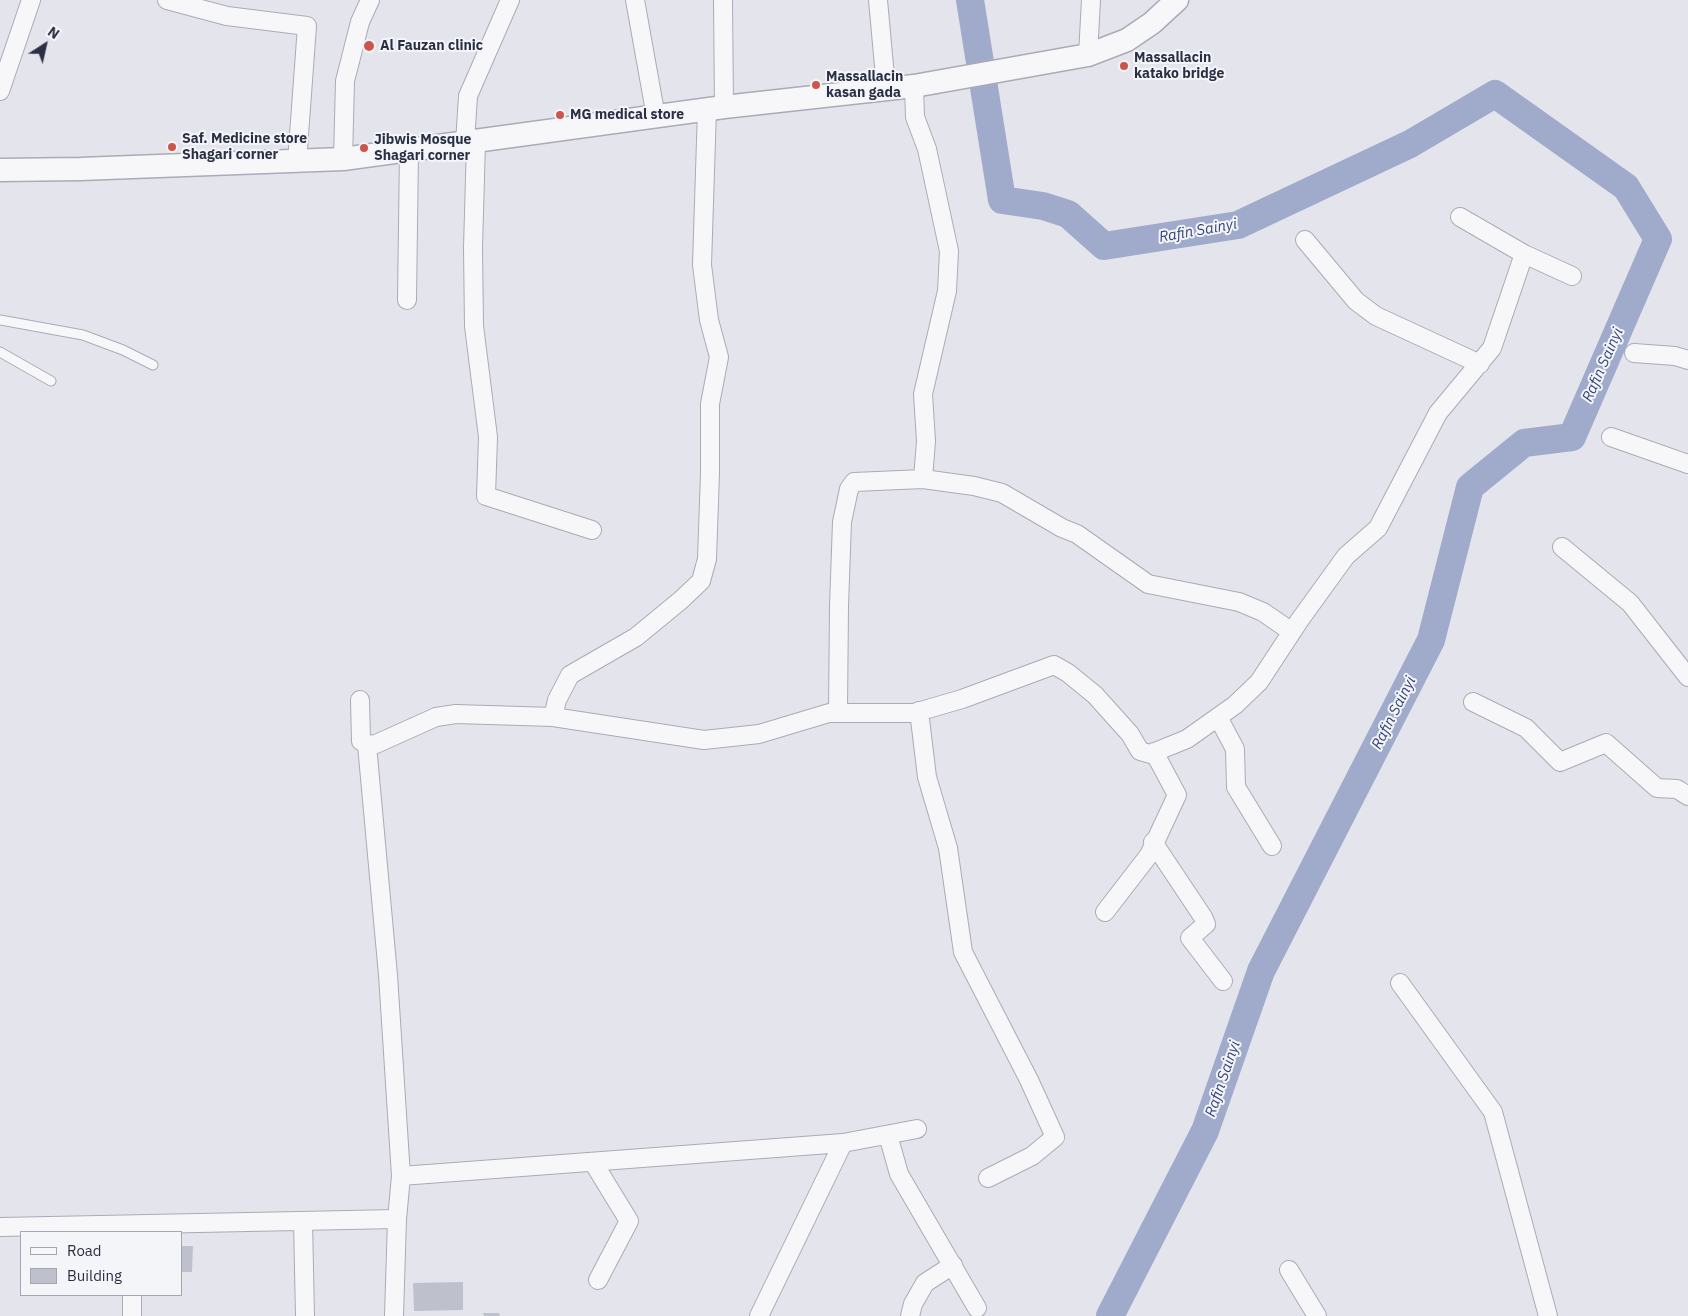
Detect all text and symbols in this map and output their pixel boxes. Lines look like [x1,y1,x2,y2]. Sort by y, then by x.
north arrow [20,20,70,70]
text: N [44,22,63,43]
place label: Al Fauzan clinic [380,38,483,54]
marker: Al Fauzan clinic [362,39,376,53]
place label: Massallacin katako bridge [1134,50,1224,82]
marker: Massallacin katako bridge [1118,60,1130,72]
place label: Massallacin kasan gada [826,69,903,102]
marker: Massallacin kasan gada [810,79,822,91]
place label: MG medical store [570,107,684,123]
marker: MG medical store [554,109,566,121]
place label: Saf. Medicine store Shagari corner [182,131,307,164]
place label: Jibwis Mosque Shagari corner [374,132,471,164]
marker: Saf. Medicine store Shagari corner [166,141,178,153]
marker: Jibwis Mosque Shagari corner [358,142,370,154]
water label: Rafin Sainyi [1158,215,1238,247]
water label: Rafin Sainyi [1579,325,1627,405]
water label: Rafin Sainyi [1368,674,1420,752]
water label: Rafin Sainyi [1202,1039,1244,1119]
legend [20,1231,182,1296]
text: Road [67,1241,102,1260]
text: Building [67,1266,122,1285]

